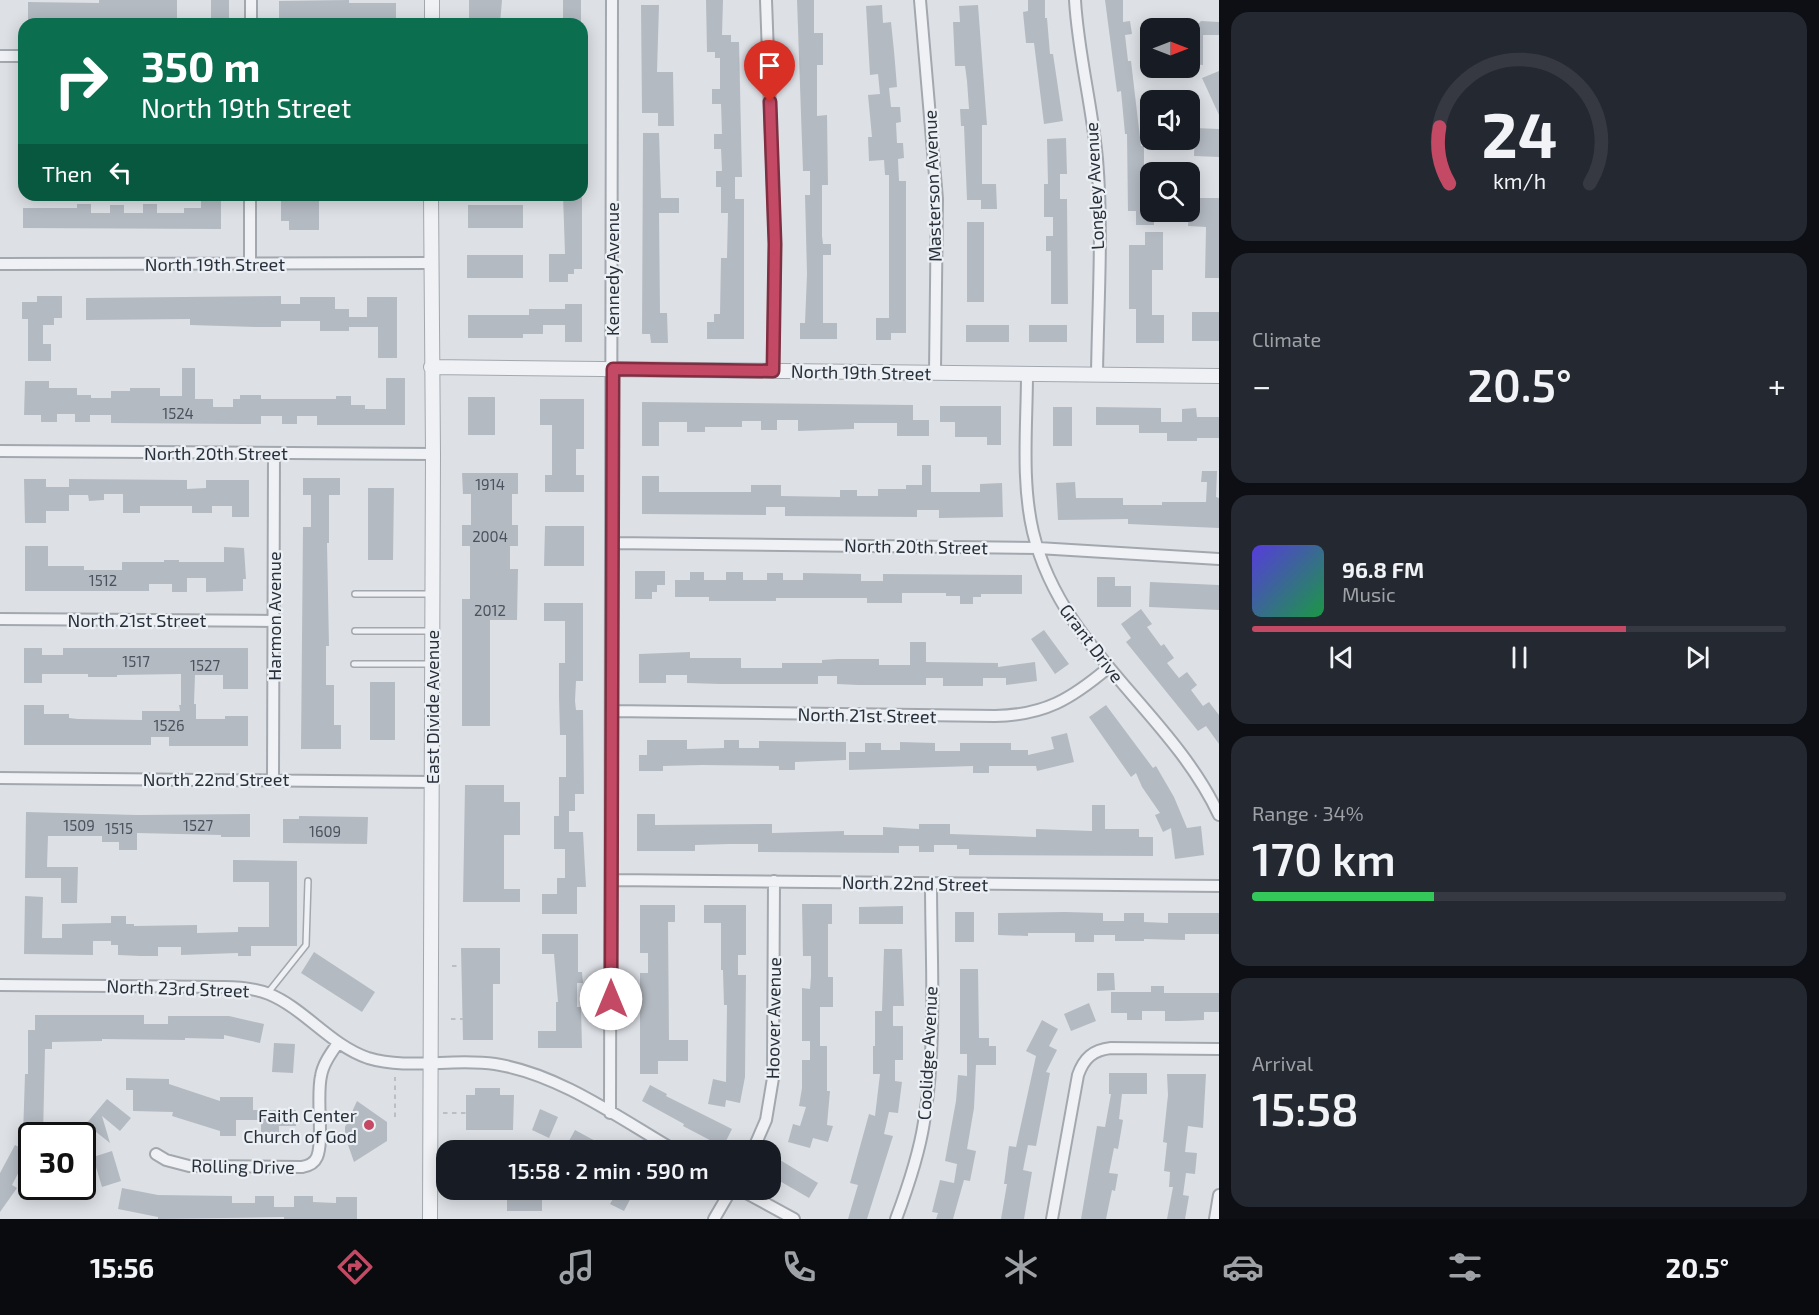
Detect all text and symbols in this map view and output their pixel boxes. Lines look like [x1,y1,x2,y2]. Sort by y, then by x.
north arrow [1140,18,1200,78]
map controls [1140,18,1200,222]
text: 350 m [141,40,261,90]
pin [744,40,795,102]
icon: right [42,42,120,120]
icon: arrive [753,49,786,82]
button: sound [1140,90,1200,150]
text: North 19th Street [141,91,351,123]
text: 24 [1481,96,1557,171]
street label: Masterson Avenue [918,110,946,262]
street label: Longley Avenue [1080,122,1108,250]
icon: left [104,156,137,189]
text: Then [42,160,92,186]
button: search [1140,162,1200,222]
text: km/h [1492,168,1546,193]
street label: Kennedy Avenue [601,202,623,336]
street label: North 19th Street [145,253,285,275]
text: Climate [1252,327,1321,351]
text: 20.5° [1467,357,1572,411]
street label: North 19th Street [791,360,931,384]
text: − [1252,365,1271,405]
text: + [1768,365,1786,405]
house number: 1524 [162,404,194,422]
street label: North 20th Street [144,442,288,464]
house number: 1914 [475,475,505,493]
house number: 2004 [472,527,508,545]
street label: North 20th Street [844,534,988,558]
street label: Harmon Avenue [263,551,285,681]
text: 96.8 FM [1342,556,1424,582]
house number: 1512 [89,571,117,589]
text: Music [1342,582,1396,606]
street label: Grant Drive [1055,599,1129,687]
house number: 2012 [474,601,506,619]
street label: North 21st Street [68,609,207,631]
street label: East Divide Avenue [421,630,443,784]
icon: previous [1325,641,1358,674]
icon: pause [1503,641,1536,674]
icon: next [1681,641,1714,674]
house number: 1517 [122,652,150,670]
house number: 1527 [190,656,220,674]
street label: North 21st Street [797,703,937,727]
house number: 1526 [153,716,185,734]
street label: North 22nd Street [143,768,289,790]
text: Range · 34% [1252,801,1364,825]
house number: 1509 [63,816,95,834]
house number: 1527 [183,816,213,834]
house number: 1515 [105,819,133,837]
house number: 1609 [309,822,341,840]
text: 170 km [1252,831,1396,885]
street label: North 22nd Street [842,871,989,895]
street label: Hoover Avenue [761,957,785,1079]
position arrow [579,967,643,1031]
street label: North 23rd Street [106,975,250,1001]
street label: Coolidge Avenue [912,985,942,1121]
text: Arrival [1252,1051,1313,1075]
text: 15:58 [1252,1081,1359,1135]
place label: Faith Center Church of God [243,1104,357,1147]
marker: Faith Center Church of God [362,1118,376,1132]
speed limit sign: 30 [18,1122,96,1200]
street label: Rolling Drive [191,1154,295,1178]
text: 15:58 · 2 min · 590 m [508,1157,709,1183]
icon: directions [334,1246,376,1288]
icon: music [556,1246,598,1288]
icon: phone [778,1246,820,1288]
icon: climate [1000,1246,1042,1288]
icon: car [1222,1246,1264,1288]
icon: filters [1444,1246,1486,1288]
text: 15:56 [90,1251,154,1283]
text: 20.5° [1666,1251,1729,1283]

